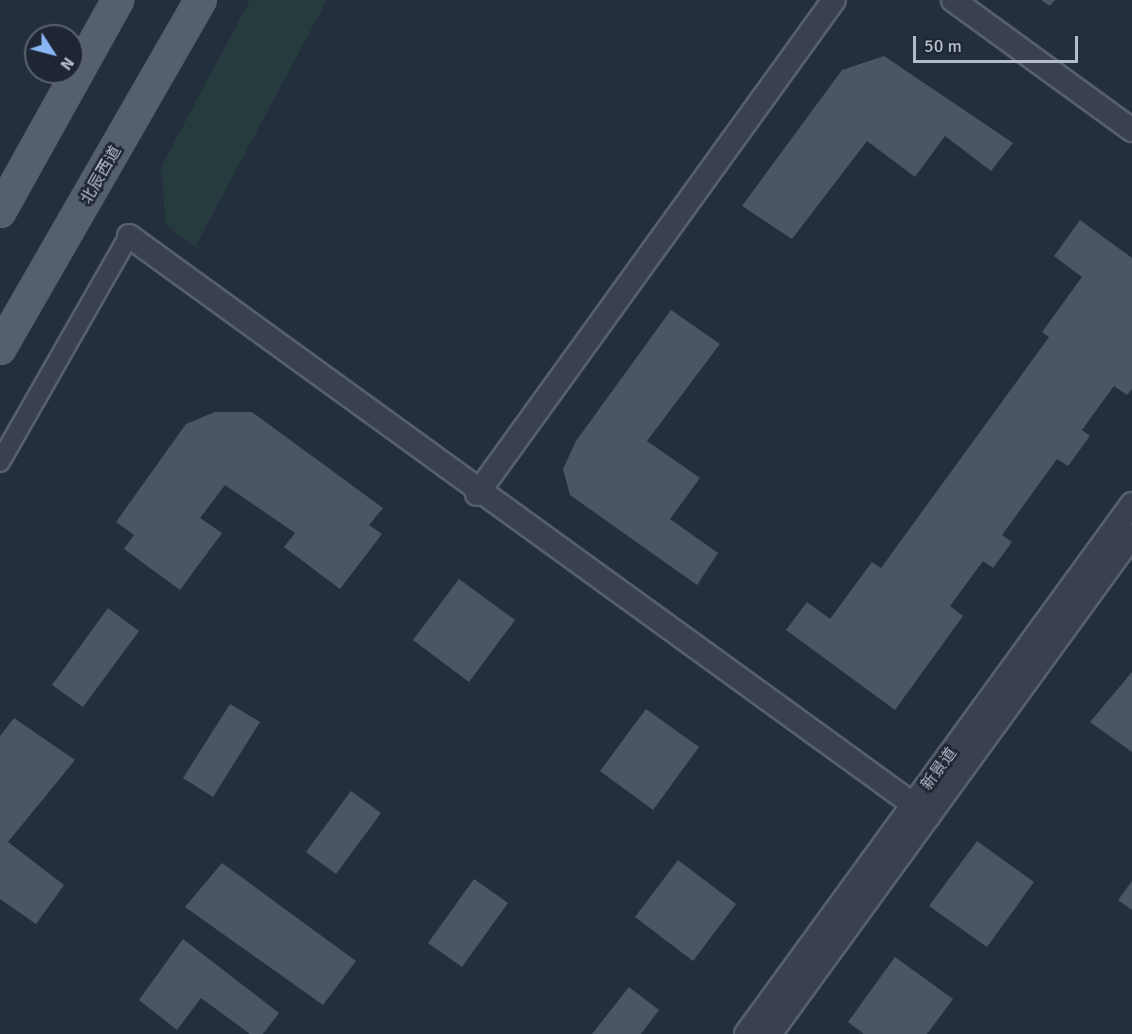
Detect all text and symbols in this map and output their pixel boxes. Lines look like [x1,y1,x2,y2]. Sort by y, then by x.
north arrow [24,24,84,84]
scale bar [916,24,1081,62]
text: 50 m [924,35,962,57]
text: N [56,53,78,74]
street label: 北辰西道 [77,142,125,208]
street label: 新景道 [917,744,961,794]

